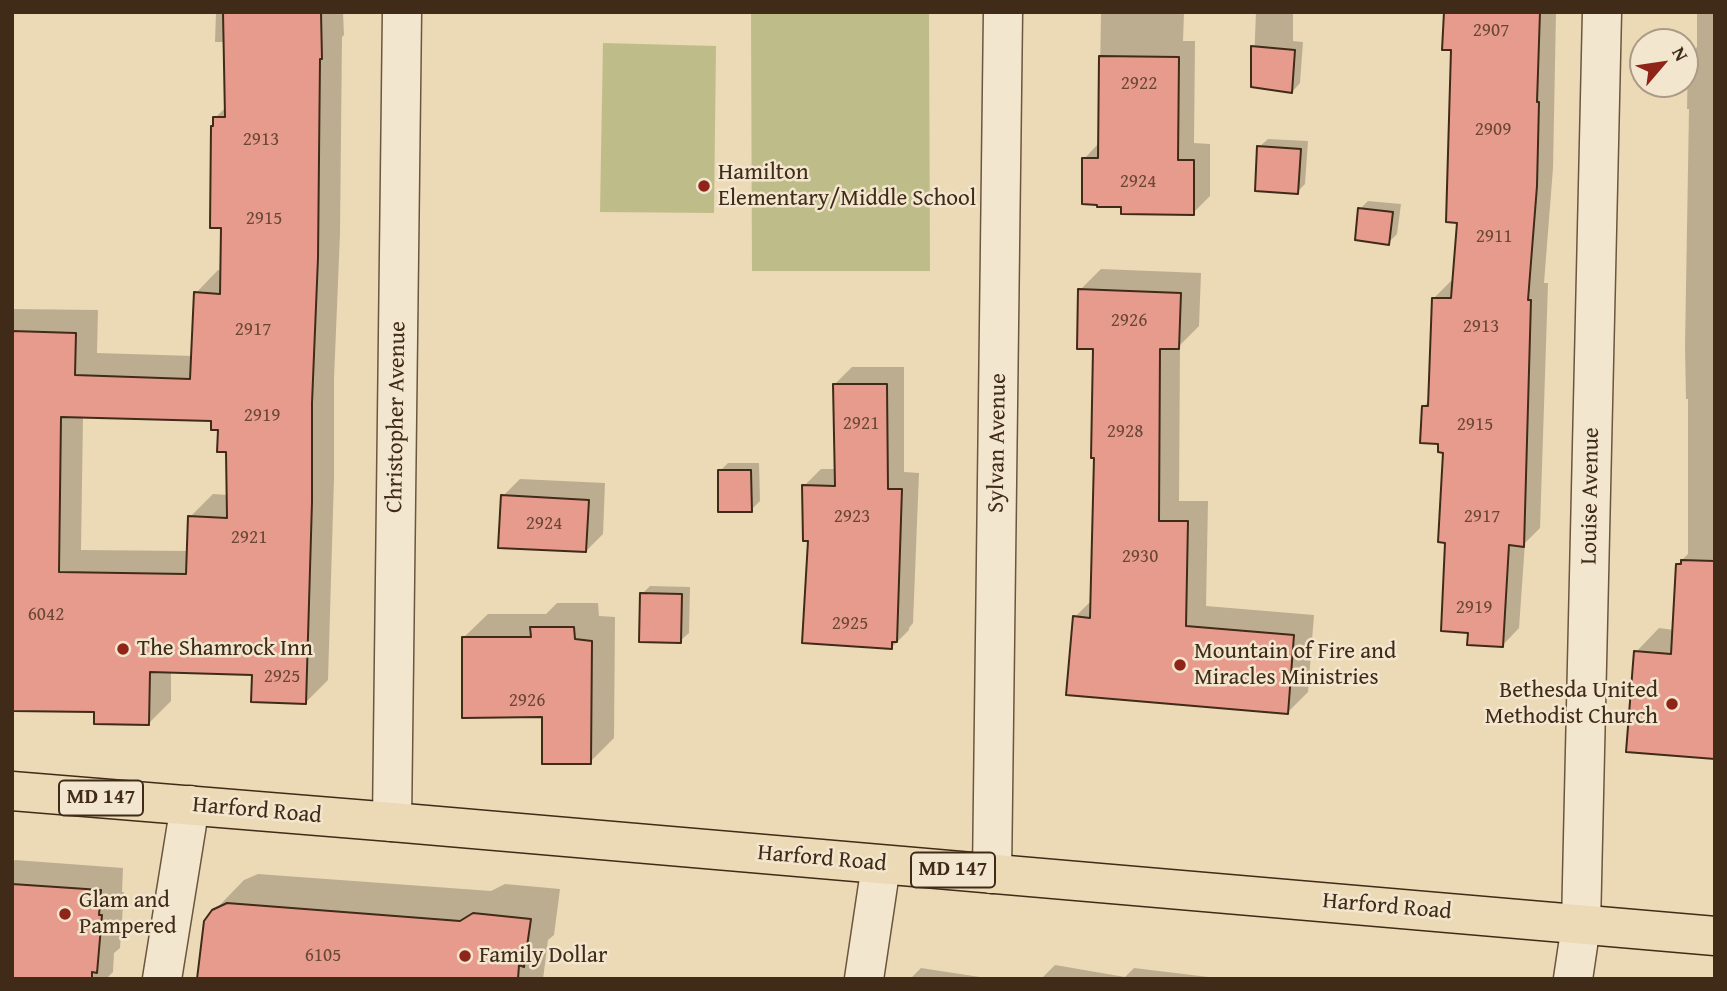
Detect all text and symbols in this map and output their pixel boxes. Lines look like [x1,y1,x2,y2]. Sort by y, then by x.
house number: 2907 [1473,20,1509,42]
north arrow [1629,28,1699,98]
text: N [1665,41,1696,66]
house number: 2922 [1121,73,1157,95]
house number: 2909 [1475,119,1511,141]
house number: 2913 [243,129,279,151]
place label: Hamilton Elementary/Middle School [718,159,976,213]
house number: 2924 [1120,171,1156,193]
marker: Hamilton Elementary/Middle School [696,178,712,194]
house number: 2915 [246,208,282,230]
house number: 2911 [1476,226,1512,248]
house number: 2926 [1111,310,1147,332]
house number: 2913 [1463,316,1499,338]
house number: 2917 [235,319,271,341]
street label: Christopher Avenue [382,321,412,513]
street label: Sylvan Avenue [983,373,1013,513]
house number: 2919 [244,405,280,427]
house number: 2921 [843,413,879,435]
house number: 2915 [1457,414,1493,436]
house number: 2928 [1107,421,1143,443]
street label: Louise Avenue [1576,427,1606,565]
house number: 2923 [834,506,870,528]
house number: 2917 [1464,506,1500,528]
house number: 2924 [526,513,562,535]
house number: 2921 [231,527,267,549]
house number: 2930 [1122,546,1158,568]
house number: 2919 [1456,597,1492,619]
house number: 6042 [28,604,64,626]
house number: 2925 [832,613,868,635]
place label: The Shamrock Inn [137,635,313,663]
place label: Mountain of Fire and Miracles Ministries [1194,638,1396,692]
marker: The Shamrock Inn [115,641,131,657]
marker: Mountain of Fire and Miracles Ministries [1172,657,1188,673]
house number: 2925 [264,666,300,688]
place label: Bethesda United Methodist Church [1485,677,1658,731]
house number: 2926 [509,690,545,712]
marker: Bethesda United Methodist Church [1664,696,1680,712]
road number: MD 147 [59,780,143,816]
street label: Harford Road [191,792,323,830]
street label: Harford Road [756,840,888,878]
road number: MD 147 [911,852,995,888]
place label: Glam and Pampered [79,887,176,941]
street label: Harford Road [1321,888,1453,926]
marker: Glam and Pampered [57,906,73,922]
place label: Family Dollar [479,942,607,970]
house number: 6105 [305,945,341,967]
marker: Family Dollar [457,948,473,964]

